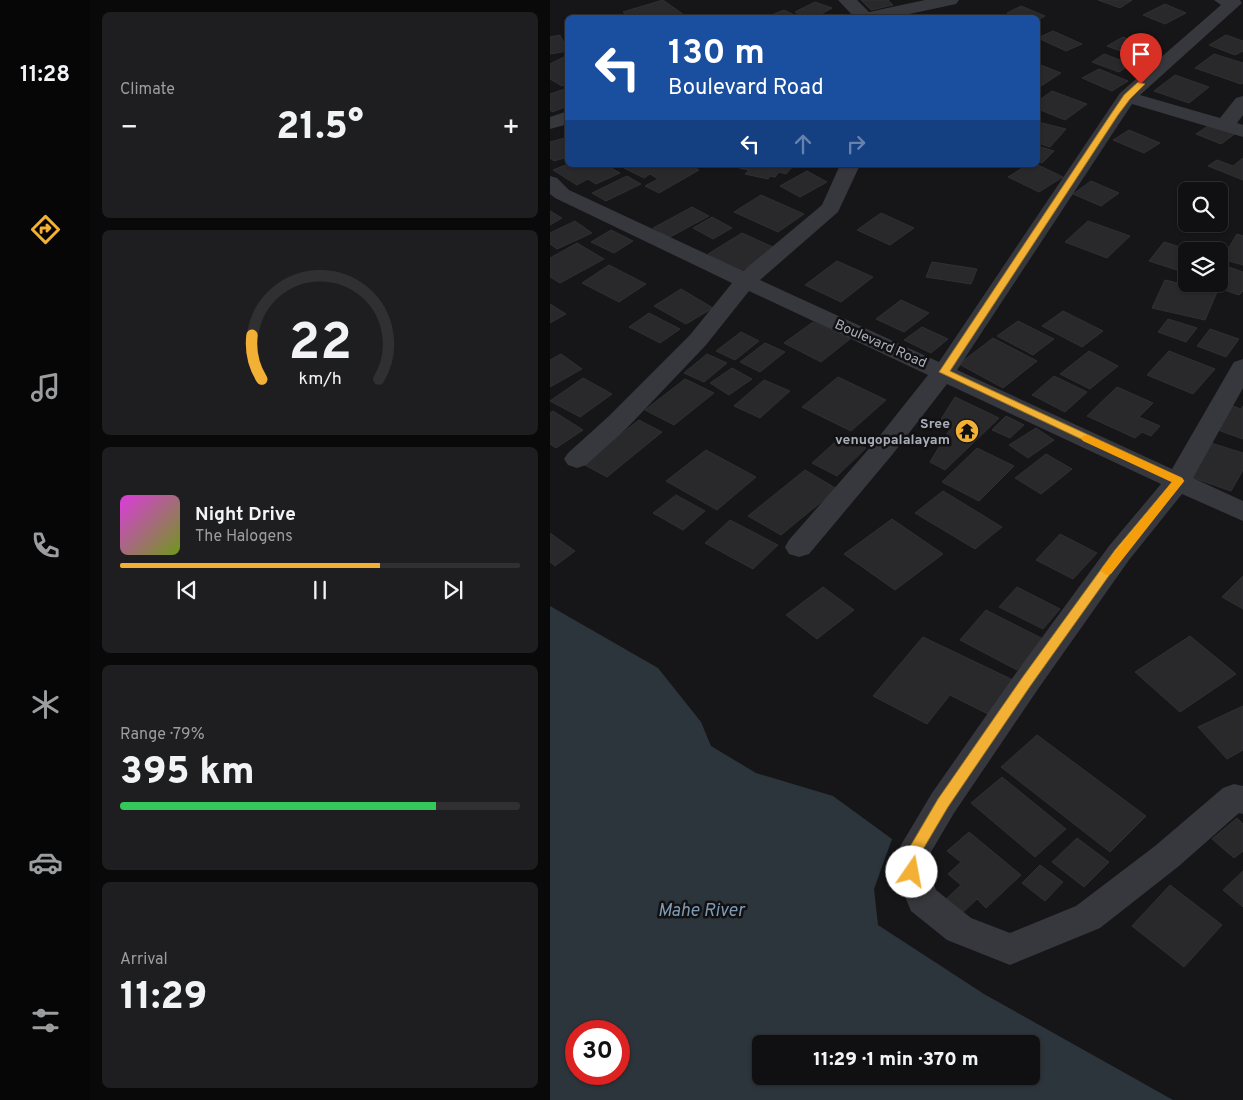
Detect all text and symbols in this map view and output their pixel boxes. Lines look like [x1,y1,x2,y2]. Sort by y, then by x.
text: 130 m [668,32,765,76]
pin [1120,33,1162,84]
icon: left [585,35,650,100]
icon: arrive [1127,40,1155,68]
text: 11:28 [20,62,70,89]
text: Boulevard Road [668,75,824,102]
text: Climate [120,80,175,100]
text: 21.5° [276,104,364,153]
text: − [120,111,138,147]
text: + [502,111,520,147]
icon: left [736,130,764,158]
icon: ahead [789,130,817,158]
icon: right [842,130,870,158]
map controls [1178,182,1228,292]
button: search [1178,182,1228,232]
icon: directions [28,212,63,247]
button: layers [1178,242,1228,292]
text: 22 [288,312,352,378]
street label: Boulevard Road [832,316,929,372]
text: km/h [298,368,342,391]
icon: music [28,370,63,405]
place label: Sree venugopalalayam [835,416,950,449]
temple icon: Sree venugopalalayam [954,418,980,444]
text: Night Drive [195,503,296,527]
text: The Halogens [195,527,293,547]
icon: phone [28,528,63,563]
icon: previous [173,576,201,604]
icon: pause [306,576,334,604]
icon: next [439,576,467,604]
icon: climate [28,687,63,722]
text: Range · 79% [120,725,205,745]
text: 395 km [120,749,255,798]
icon: car [28,845,63,880]
position arrow [885,845,937,897]
water label: Mahe River [658,900,746,923]
text: Arrival [120,950,168,970]
text: 11:29 [120,974,207,1023]
icon: filters [28,1003,63,1038]
speed limit sign: 30 [565,1020,630,1085]
text: 11:29 · 1 min · 370 m [813,1048,979,1072]

